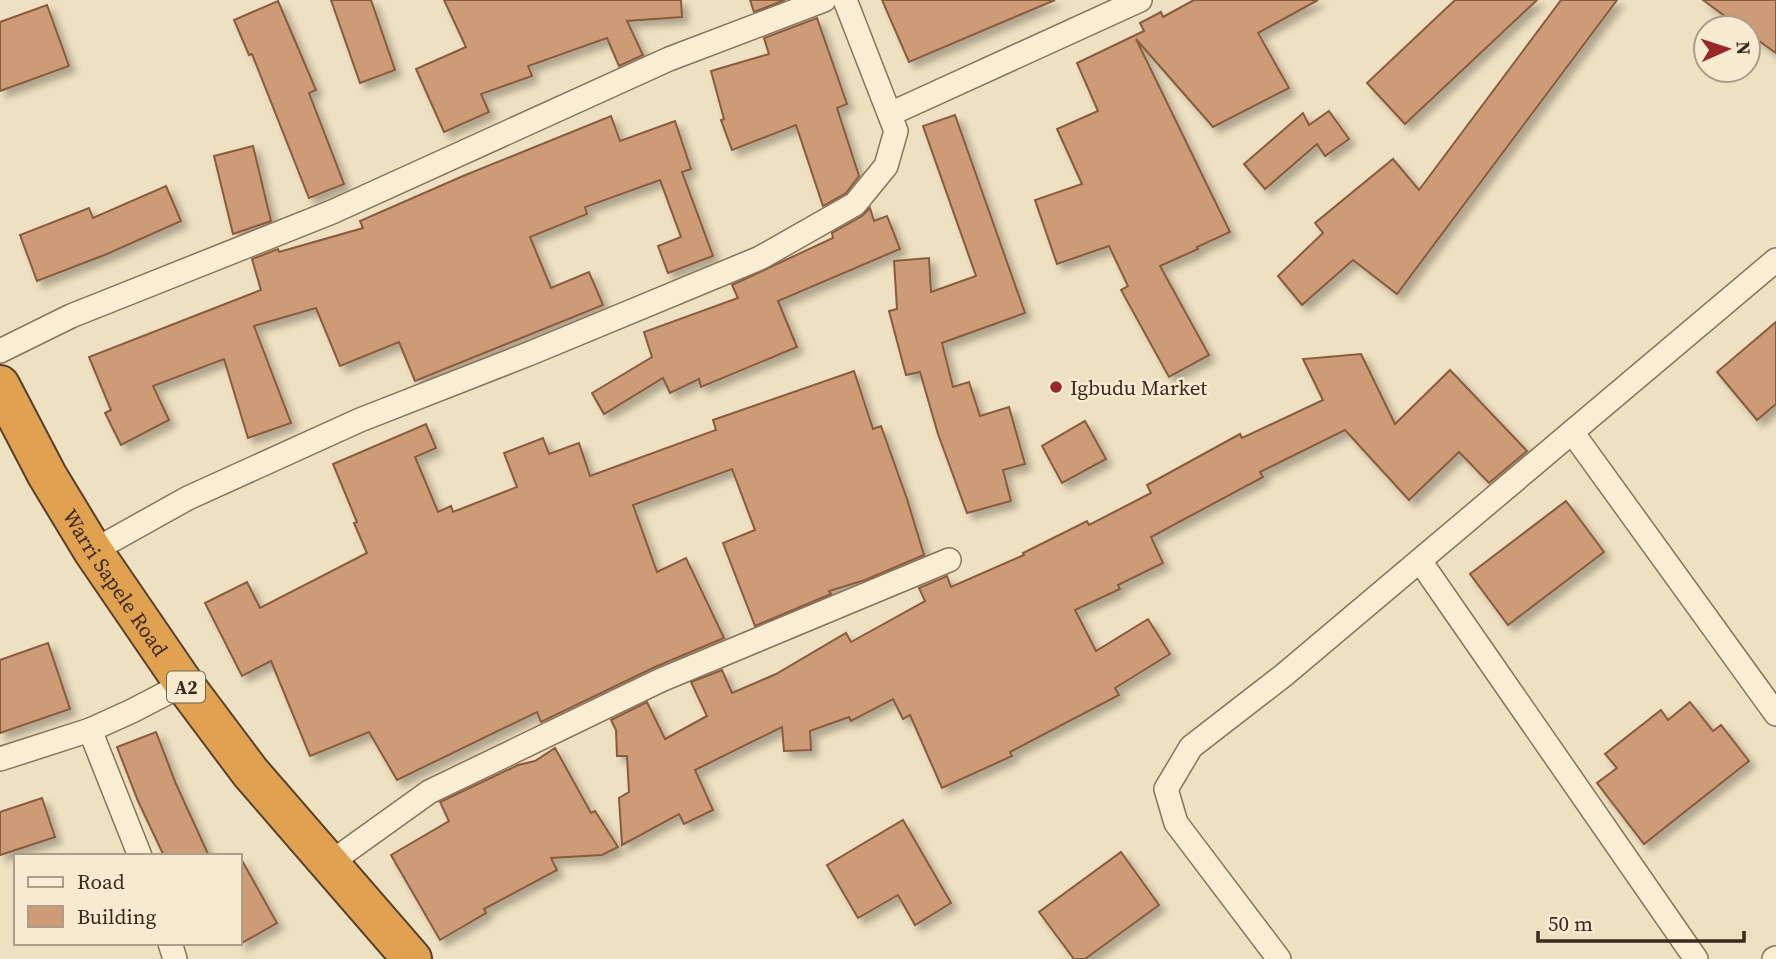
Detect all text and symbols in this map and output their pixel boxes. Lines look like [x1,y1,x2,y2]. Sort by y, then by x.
north arrow [1692,14,1762,84]
text: N [1731,41,1757,56]
place label: Igbudu Market [1070,373,1207,402]
marker: Igbudu Market [1048,379,1064,395]
street label: Warri Sapele Road [56,503,175,662]
road number: A2 [167,672,205,702]
legend [14,854,242,945]
text: Road [77,867,125,896]
scale bar [1538,900,1744,944]
text: Building [77,902,156,931]
text: 50 m [1548,909,1593,938]

